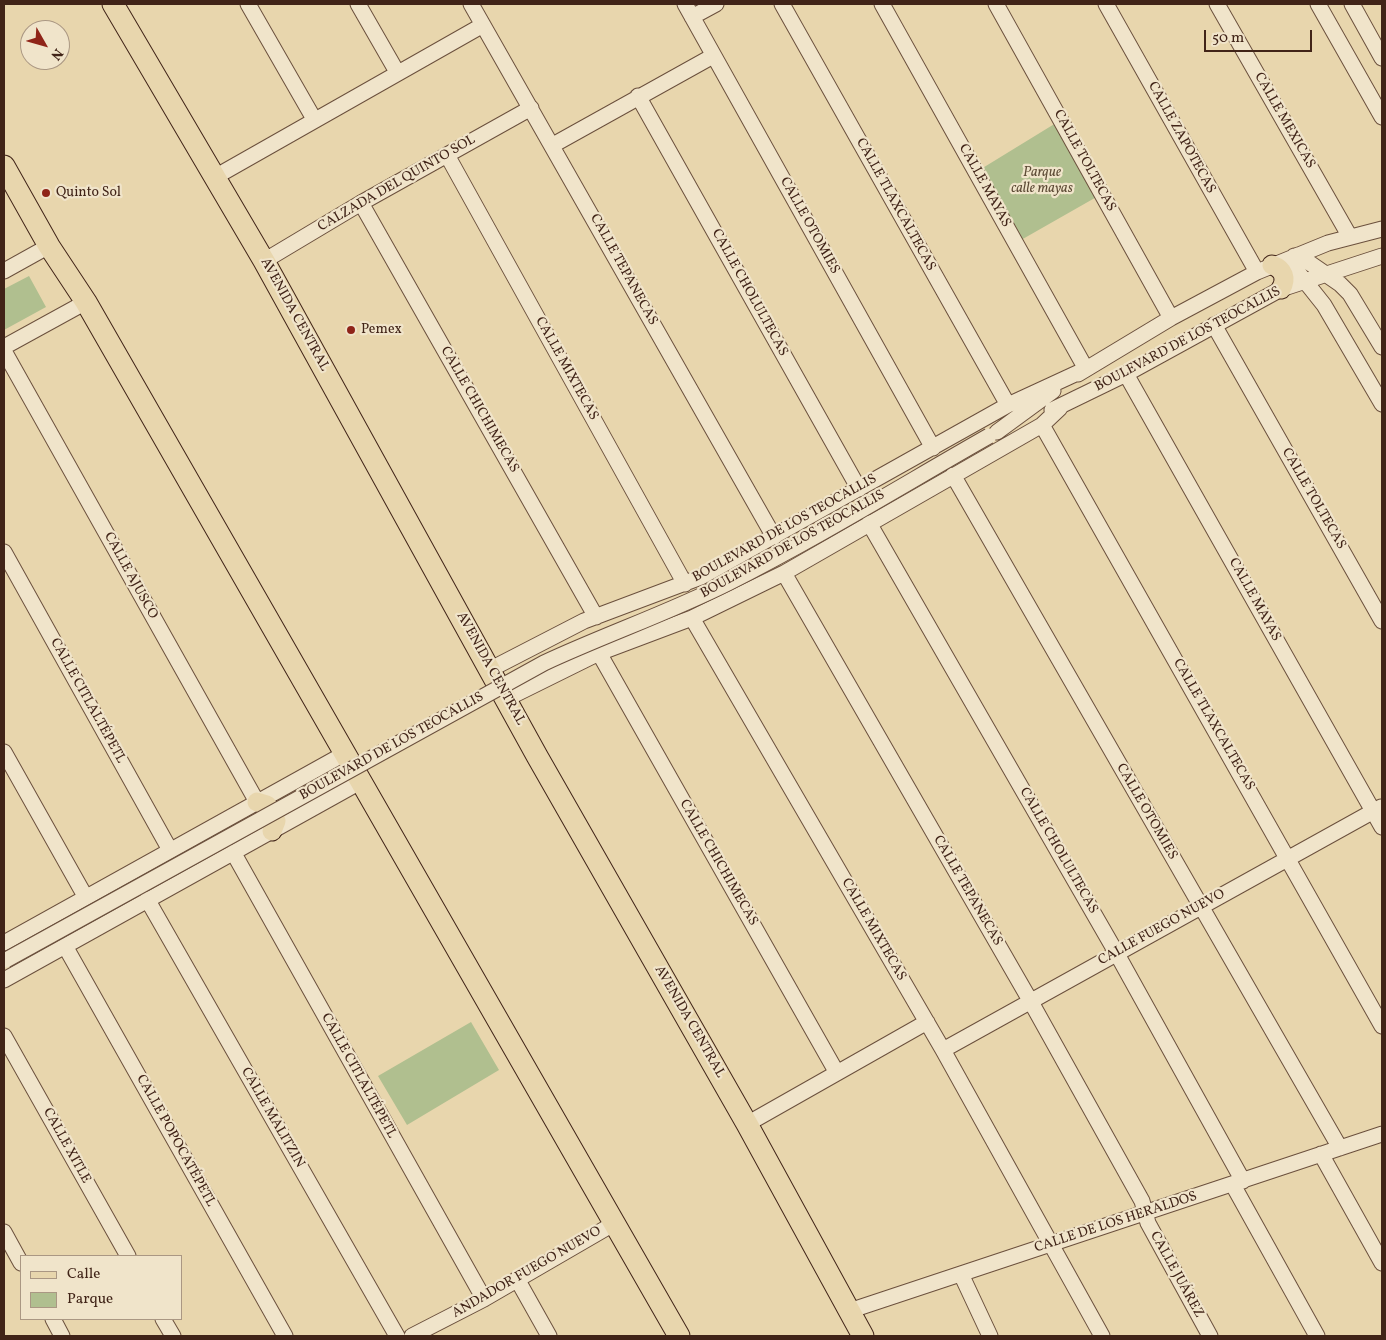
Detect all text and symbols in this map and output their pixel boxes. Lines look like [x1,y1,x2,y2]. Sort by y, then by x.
north arrow [20,20,70,70]
scale bar [1206,20,1314,52]
text: 50 m [1212,28,1244,49]
text: N [46,44,67,64]
street label: CALLE MEXICAS [1250,70,1318,172]
street label: CALLE ZAPOTECAS [1143,79,1219,197]
street label: CALLE TOLTECAS [1049,107,1119,215]
street label: CALZADA DEL QUINTO SOL [315,132,479,236]
street label: CALLE TLAXCALTECAS [851,136,939,274]
street label: CALLE MAYAS [954,141,1014,231]
park label: Parque calle mayas [1011,165,1073,198]
street label: CALLE OTOMIES [775,175,843,277]
place label: Quinto Sol [56,185,121,201]
marker: Quinto Sol [40,187,52,199]
street label: CALLE TEPANECAS [586,212,660,328]
street label: CALLE CHOLULTECAS [707,226,791,360]
street label: AVENIDA CENTRAL [256,255,332,375]
street label: BOULEVARD DE LOS TEOCALLIS [1092,284,1284,396]
street label: CALLE MIXTECAS [531,314,601,424]
place label: Pemex [361,322,402,338]
marker: Pemex [345,324,357,336]
street label: CALLE CHICHIMECAS [436,344,522,476]
street label: CALLE TOLTECAS [1277,445,1349,553]
street label: BOULEVARD DE LOS TEOCALLIS [690,471,880,587]
street label: BOULEVARD DE LOS TEOCALLIS [698,487,888,603]
street label: CALLE AJUSCO [99,530,161,622]
street label: CALLE MAYAS [1224,555,1284,645]
street label: AVENIDA CENTRAL [452,609,528,729]
street label: CALLE CITLALTÉPETL [46,636,128,766]
street label: CALLE TLAXCALTECAS [1168,656,1258,794]
street label: BOULEVARD DE LOS TEOCALLIS [297,689,487,805]
street label: CALLE OTOMIES [1112,761,1180,863]
street label: CALLE CHOLULTECAS [1015,785,1101,917]
street label: CALLE CHICHIMECAS [675,797,761,929]
street label: CALLE TEPANECAS [929,833,1005,949]
street label: CALLE MIXTECAS [837,876,909,984]
street label: CALLE FUEGO NUEVO [1096,886,1228,970]
street label: AVENIDA CENTRAL [650,963,728,1081]
street label: CALLE CITLALTÉPETL [317,1011,399,1141]
street label: CALLE MALITZIN [237,1065,307,1171]
street label: CALLE POPOCATÉPETL [132,1072,218,1210]
street label: CALLE XITLE [38,1105,94,1187]
street label: CALLE DE LOS HERALDOS [1033,1189,1199,1257]
street label: ANDADOR FUEGO NUEVO [449,1223,605,1323]
street label: CALLE JUÁREZ [1145,1229,1207,1321]
legend [20,1255,182,1320]
text: Calle [67,1264,100,1285]
text: Parque [67,1289,113,1310]

